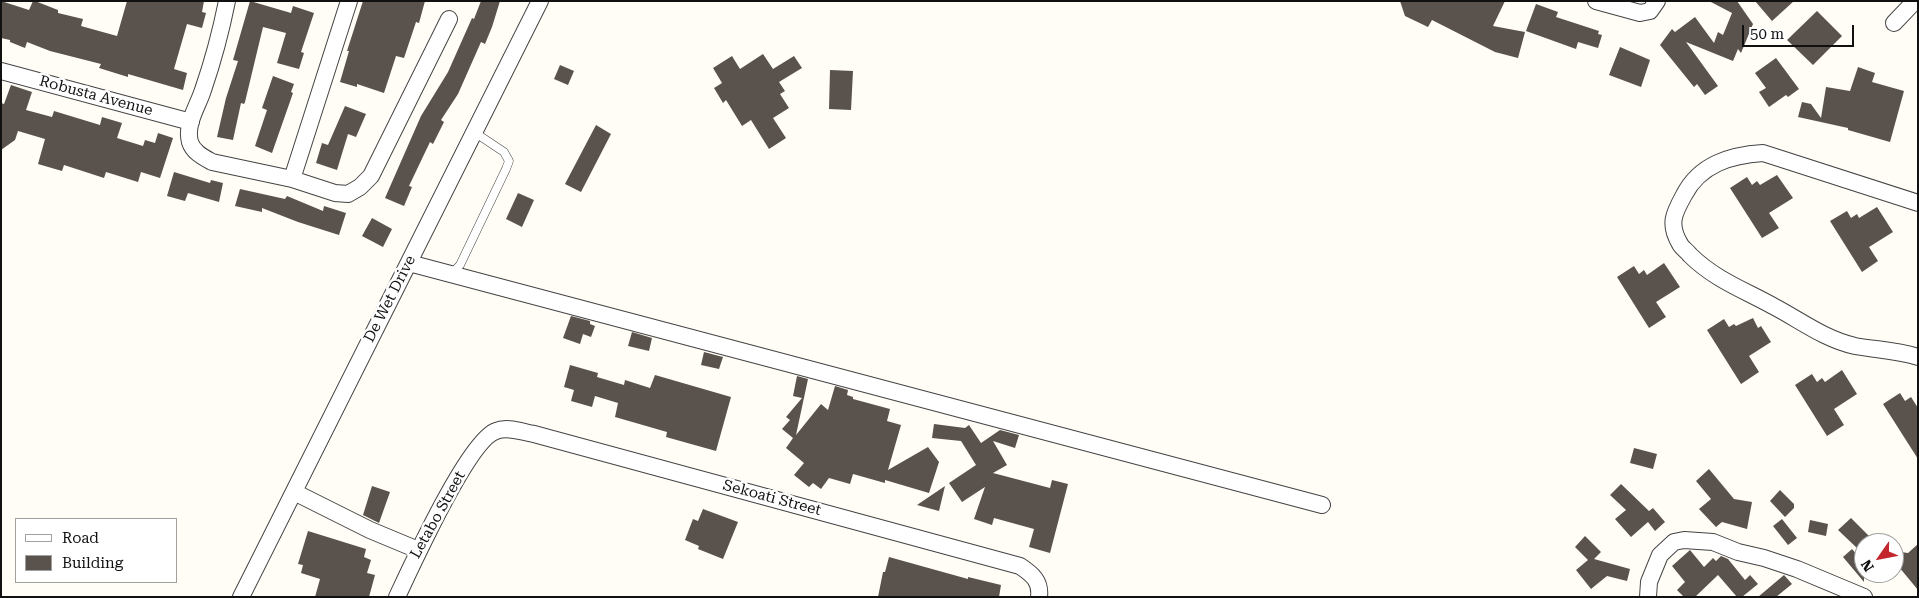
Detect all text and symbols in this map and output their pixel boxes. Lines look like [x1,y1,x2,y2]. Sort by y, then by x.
scale bar [1744,15,1856,47]
text: 50 m [1750,25,1784,43]
street label: Robusta Avenue [37,72,155,120]
street label: De Wet Drive [360,253,420,345]
street label: Letabo Street [407,468,469,562]
street label: Sekoati Street [721,476,823,520]
legend [15,518,178,583]
text: Road [62,529,99,547]
north arrow [1854,533,1904,583]
text: Building [62,554,123,572]
text: N [1858,557,1877,575]

